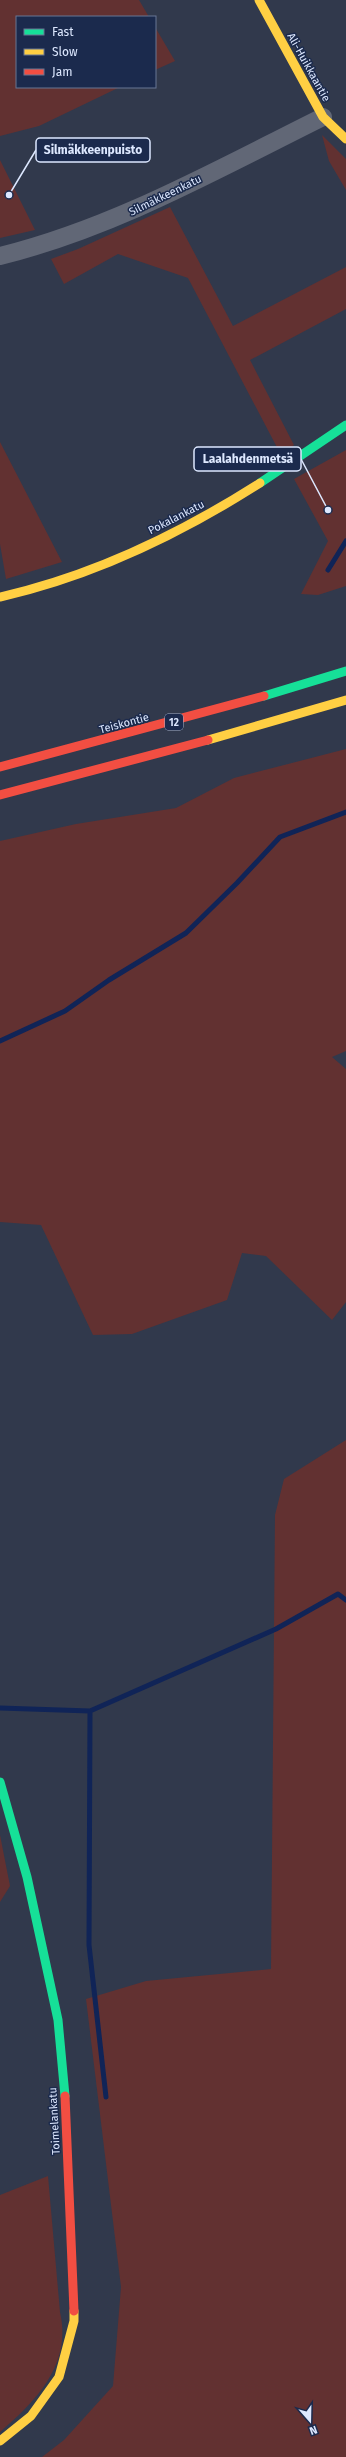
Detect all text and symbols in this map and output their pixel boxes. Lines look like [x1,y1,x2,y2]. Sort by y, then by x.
legend [16,16,156,88]
text: Fast [52,25,74,39]
street label: Ali-Huikkaantie [284,31,333,104]
text: Slow [52,45,78,59]
text: Jam [52,65,72,79]
callout: Silmäkkeenpuisto [36,138,150,162]
text: Silmäkkeenpuisto [44,143,142,157]
street label: Silmäkkeenkatu [127,172,204,219]
callout: Laalahdenmetsä [194,447,301,471]
text: Laalahdenmetsä [203,452,294,466]
street label: Pokalankatu [146,498,206,537]
street label: Teiskontie [98,711,150,736]
road number: 12 [165,714,183,730]
street label: Toimelankatu [46,2087,63,2155]
north arrow [290,2401,330,2441]
text: N [308,2423,319,2437]

